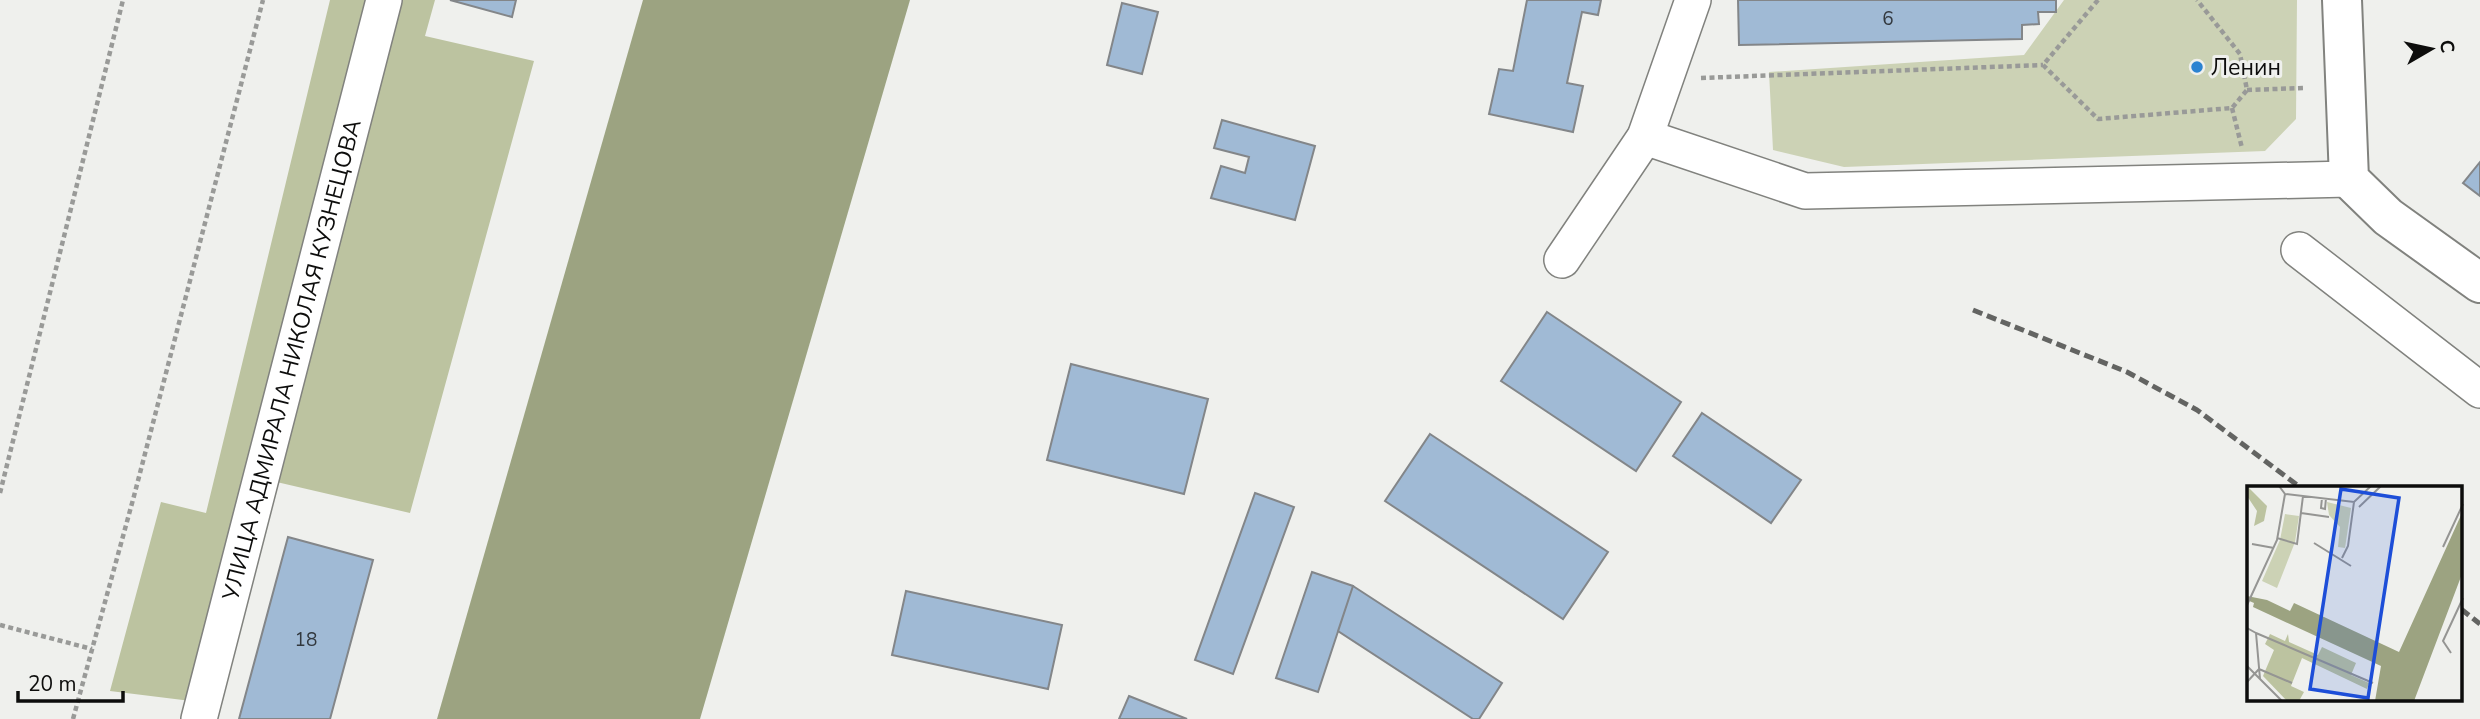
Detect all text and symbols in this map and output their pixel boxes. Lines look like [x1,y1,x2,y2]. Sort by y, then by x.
house number: 6 [1882,6,1894,32]
north arrow [2396,14,2466,84]
text: С [2433,38,2461,55]
place label: Ленин [2211,52,2281,83]
marker: Ленин [2189,59,2205,75]
street label: УЛИЦА АДМИРАЛА НИКОЛАЯ КУЗНЕЦОВА [215,116,369,605]
inset map [2247,486,2462,702]
house number: 18 [295,627,317,653]
scale bar [18,660,122,704]
text: 20 m [28,670,77,698]

